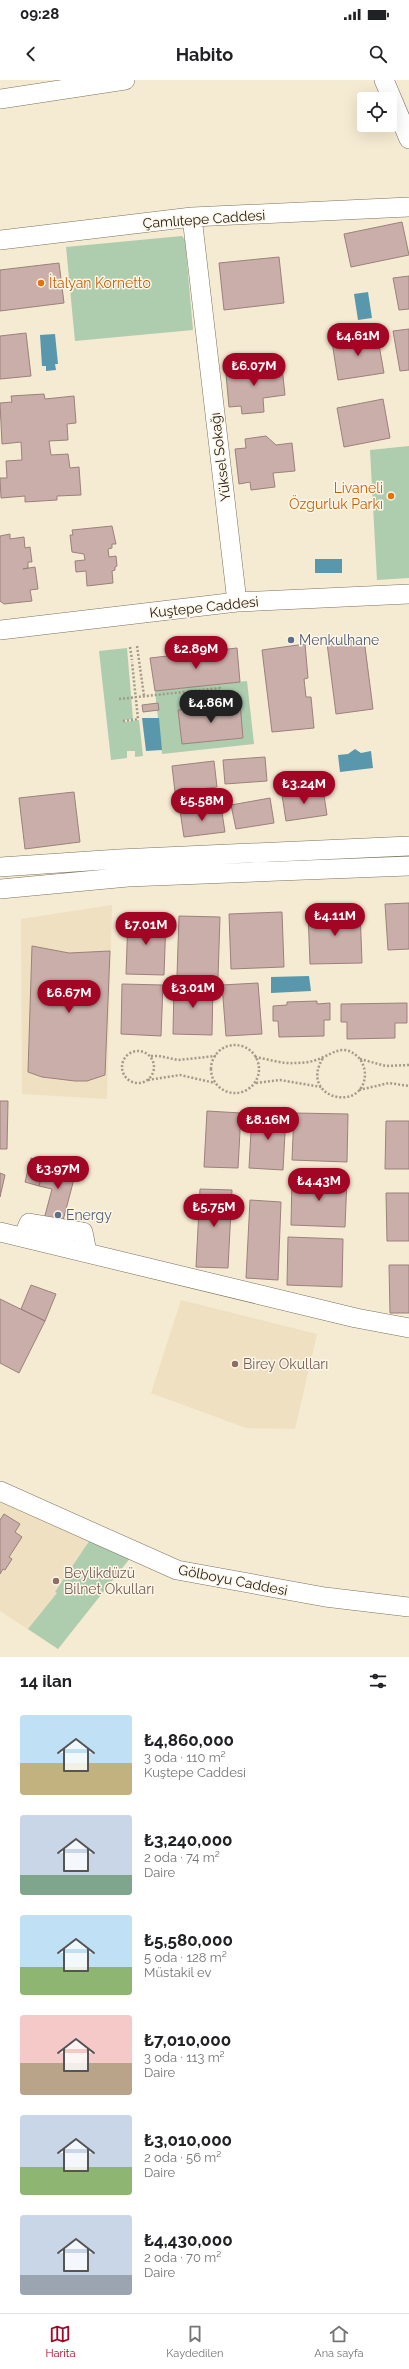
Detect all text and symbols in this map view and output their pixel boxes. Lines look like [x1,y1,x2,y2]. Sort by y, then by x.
text: 09:28 [20,5,59,23]
icon: back [20,43,42,65]
icon: search [367,43,389,65]
text: Habito [176,44,233,65]
map controls [357,92,397,132]
button: locate [357,92,397,132]
street label: Çamlıtepe Caddesi [142,207,266,231]
place label: İtalyan Kornetto [49,273,151,291]
marker: İtalyan Kornetto [36,278,46,288]
pin: ₺4.61M [325,323,391,357]
text: ₺4.61M [336,328,380,343]
pin: ₺6.07M [221,353,287,387]
text: ₺6.07M [231,358,277,373]
street label: Yüksel Sokağı [207,412,233,502]
place label: Livaneli Özgurluk Parkı [289,480,383,512]
marker: Livaneli Özgurluk Parkı [386,491,396,501]
street label: Kuştepe Caddesi [149,593,259,621]
place label: Menkulhane [299,632,379,648]
marker: Menkulhane [286,635,296,645]
pin: ₺2.89M [163,636,229,670]
text: ₺2.89M [174,641,218,656]
pin: ₺4.86M [178,690,244,724]
text: ₺4.86M [188,695,234,710]
pin: ₺3.24M [271,771,337,805]
text: ₺3.24M [282,776,326,791]
pin: ₺5.58M [169,788,235,822]
text: ₺5.58M [180,793,224,808]
pin: ₺4.11M [302,903,368,937]
text: ₺4.11M [314,908,356,923]
pin: ₺7.01M [113,912,179,946]
text: ₺7.01M [125,917,167,932]
pin: ₺3.01M [160,975,226,1009]
pin: ₺6.67M [36,980,102,1014]
text: ₺3.01M [171,980,215,995]
text: ₺6.67M [47,985,91,1000]
pin: ₺8.16M [235,1107,301,1141]
text: ₺8.16M [246,1112,290,1127]
pin: ₺3.97M [25,1156,91,1190]
text: ₺3.97M [36,1161,80,1176]
pin: ₺4.43M [286,1168,352,1202]
text: ₺4.43M [297,1173,341,1188]
pin: ₺5.75M [181,1194,247,1228]
text: ₺5.75M [192,1199,236,1214]
place label: Energy [66,1207,112,1223]
marker: Energy [53,1210,63,1220]
place label: Birey Okulları [243,1356,328,1372]
marker: Birey Okulları [230,1359,240,1369]
street label: Gölboyu Caddesi [177,1562,289,1598]
place label: Beylikdüzü Bilnet Okulları [64,1565,154,1597]
marker: Beylikdüzü Bilnet Okulları [51,1576,61,1586]
icon: filters [367,1670,389,1692]
text: 14 ilan [20,1671,72,1691]
text: ₺4,860,000 [144,1730,234,1750]
icon: home [52,1731,100,1779]
text: 3 oda · 110 m² [144,1750,226,1765]
text: Kuştepe Caddesi [144,1765,246,1780]
text: ₺3,240,000 [144,1830,233,1850]
icon: home [52,1831,100,1879]
text: 2 oda · 74 m² [144,1850,220,1865]
text: Daire [144,1865,175,1880]
text: ₺5,580,000 [144,1930,233,1950]
icon: home [52,1931,100,1979]
text: 5 oda · 128 m² [144,1950,227,1965]
text: Müstakil ev [144,1965,211,1980]
text: ₺7,010,000 [144,2030,231,2050]
icon: home [52,2031,100,2079]
text: 3 oda · 113 m² [144,2050,225,2065]
text: Daire [144,2065,175,2080]
text: ₺3,010,000 [144,2130,232,2150]
icon: home [52,2131,100,2179]
text: 2 oda · 56 m² [144,2150,221,2165]
text: Daire [144,2165,175,2180]
text: ₺4,430,000 [144,2230,233,2250]
icon: home [52,2231,100,2279]
text: 2 oda · 70 m² [144,2250,221,2265]
text: Daire [144,2265,175,2280]
tab: Harita [45,2323,75,2360]
tab: Kaydedilen [166,2323,223,2360]
tab: Ana sayfa [314,2323,364,2360]

